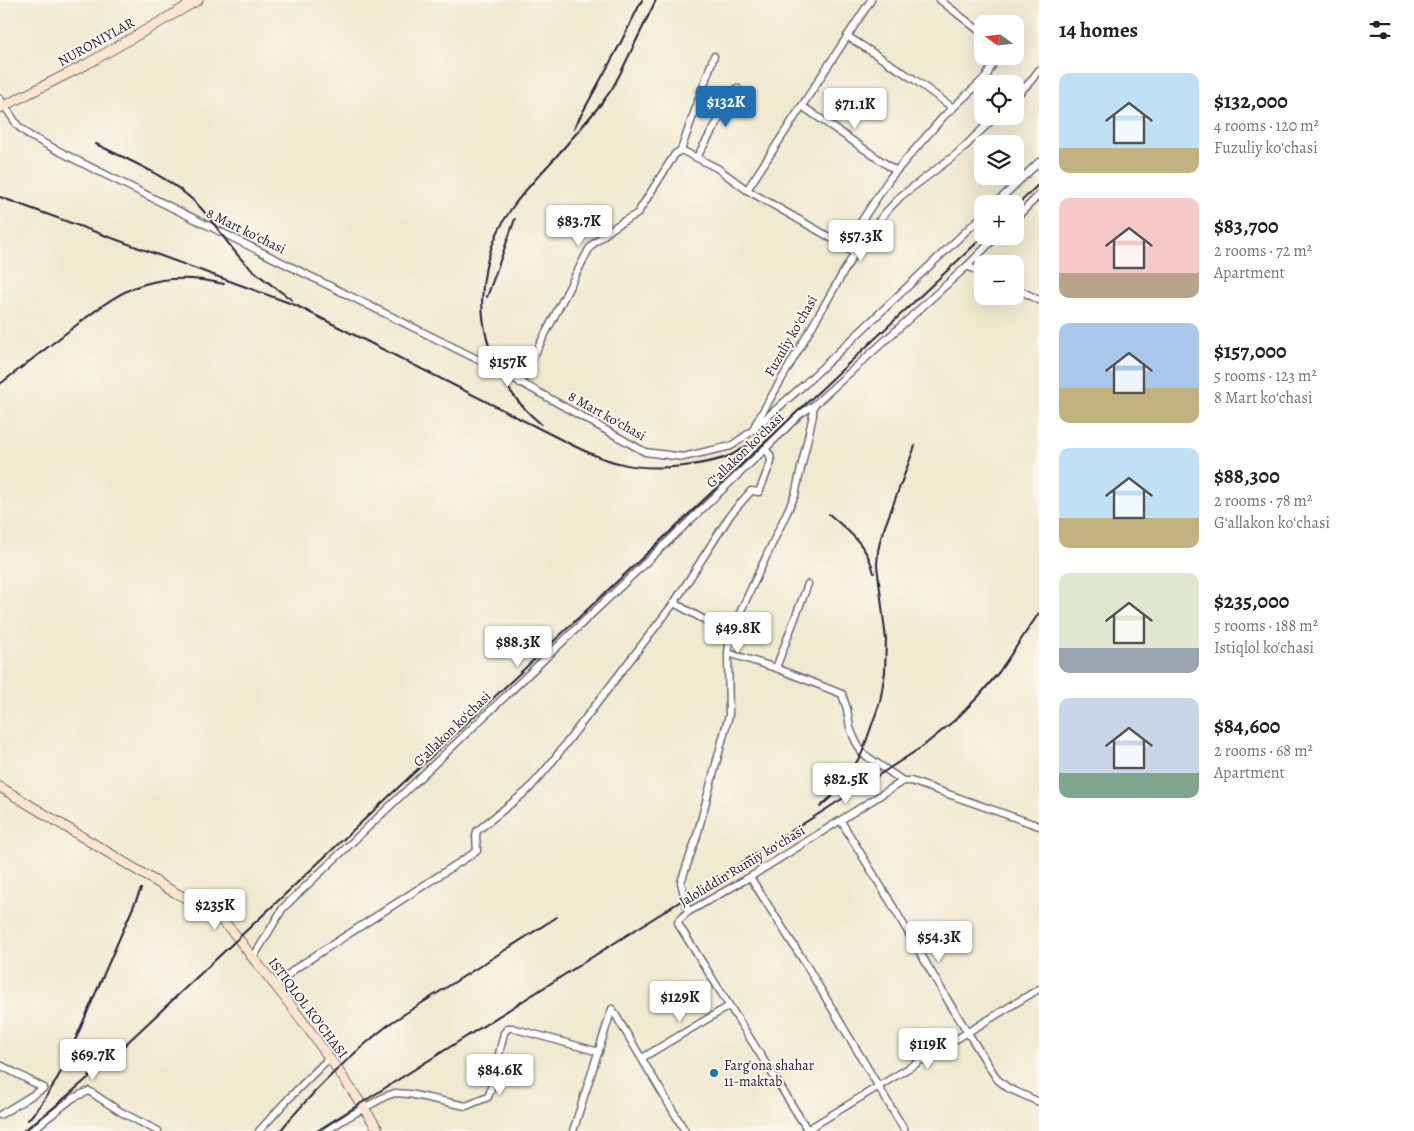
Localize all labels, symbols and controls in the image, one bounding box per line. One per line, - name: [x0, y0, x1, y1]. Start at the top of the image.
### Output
- street label: NURONIYLAR: [54, 13, 138, 71]
- north arrow: [974, 15, 1024, 65]
- map controls: [974, 15, 1024, 305]
- text: 14 homes: [1059, 16, 1138, 44]
- icon: filters: [1366, 16, 1394, 44]
- button: locate: [974, 75, 1024, 125]
- pin: $132K: [691, 86, 761, 128]
- text: $132,000: [1214, 87, 1288, 115]
- pin: $71.1K: [814, 88, 896, 130]
- text: $132K: [707, 91, 745, 113]
- text: $71.1K: [835, 93, 875, 115]
- icon: home: [1099, 93, 1159, 153]
- text: 4 rooms · 120 m²: [1214, 115, 1319, 137]
- button: layers: [974, 135, 1024, 185]
- text: Fuzuliy koʻchasi: [1214, 137, 1318, 159]
- button: +: [974, 195, 1024, 245]
- street label: 8 Mart koʻchasi: [203, 204, 289, 258]
- pin: $83.7K: [538, 204, 620, 247]
- text: $83.7K: [557, 210, 601, 232]
- text: $83,700: [1214, 212, 1279, 240]
- icon: home: [1099, 218, 1159, 278]
- pin: $57.3K: [820, 220, 902, 262]
- text: $57.3K: [840, 225, 882, 247]
- text: 2 rooms · 72 m²: [1214, 240, 1312, 262]
- button: −: [974, 255, 1024, 305]
- text: Apartment: [1214, 262, 1285, 284]
- street label: Fuzuliy koʻchasi: [760, 292, 822, 380]
- text: $157,000: [1214, 337, 1287, 365]
- icon: home: [1099, 343, 1159, 403]
- pin: $157K: [473, 346, 543, 388]
- text: $157K: [489, 351, 527, 373]
- text: 5 rooms · 123 m²: [1214, 365, 1317, 387]
- street label: 8 Mart koʻchasi: [565, 387, 649, 445]
- text: 8 Mart koʻchasi: [1214, 387, 1313, 409]
- street label: Gʻallakon koʻchasi: [702, 408, 788, 492]
- text: $88,300: [1214, 462, 1280, 490]
- icon: home: [1099, 468, 1159, 528]
- text: 2 rooms · 78 m²: [1214, 490, 1312, 512]
- text: Gʻallakon koʻchasi: [1214, 512, 1330, 534]
- text: $235,000: [1214, 587, 1289, 615]
- icon: home: [1099, 593, 1159, 653]
- pin: $49.8K: [697, 612, 779, 654]
- text: 5 rooms · 188 m²: [1214, 615, 1318, 637]
- text: $49.8K: [716, 617, 760, 639]
- pin: $88.3K: [477, 626, 559, 668]
- text: $88.3K: [496, 631, 540, 653]
- text: Istiqlol ko'chasi: [1214, 637, 1314, 659]
- street label: Gʻallakon koʻchasi: [409, 687, 495, 771]
- text: $84,600: [1214, 712, 1280, 740]
- icon: home: [1099, 718, 1159, 778]
- text: 2 rooms · 68 m²: [1214, 740, 1313, 762]
- pin: $82.5K: [805, 762, 887, 805]
- text: Apartment: [1214, 762, 1285, 784]
- text: $82.5K: [824, 768, 868, 790]
- street label: Jaloliddin Rumiy koʻchasi: [675, 821, 809, 911]
- pin: $235K: [180, 888, 250, 931]
- text: $235K: [195, 894, 235, 916]
- pin: $54.3K: [898, 920, 980, 963]
- text: $54.3K: [917, 926, 961, 948]
- street label: ISTIQLOL KO'CHASI: [264, 954, 352, 1062]
- pin: $129K: [645, 980, 715, 1023]
- text: $129K: [661, 986, 699, 1008]
- pin: $119K: [893, 1028, 963, 1070]
- text: $119K: [910, 1033, 946, 1055]
- pin: $69.7K: [52, 1038, 134, 1081]
- text: $69.7K: [71, 1044, 115, 1066]
- pin: $84.6K: [459, 1054, 541, 1096]
- place label: Farg'ona shahar 11-maktab: [724, 1056, 815, 1091]
- text: $84.6K: [477, 1059, 523, 1081]
- marker: Farg'ona shahar 11-maktab: [708, 1067, 720, 1079]

